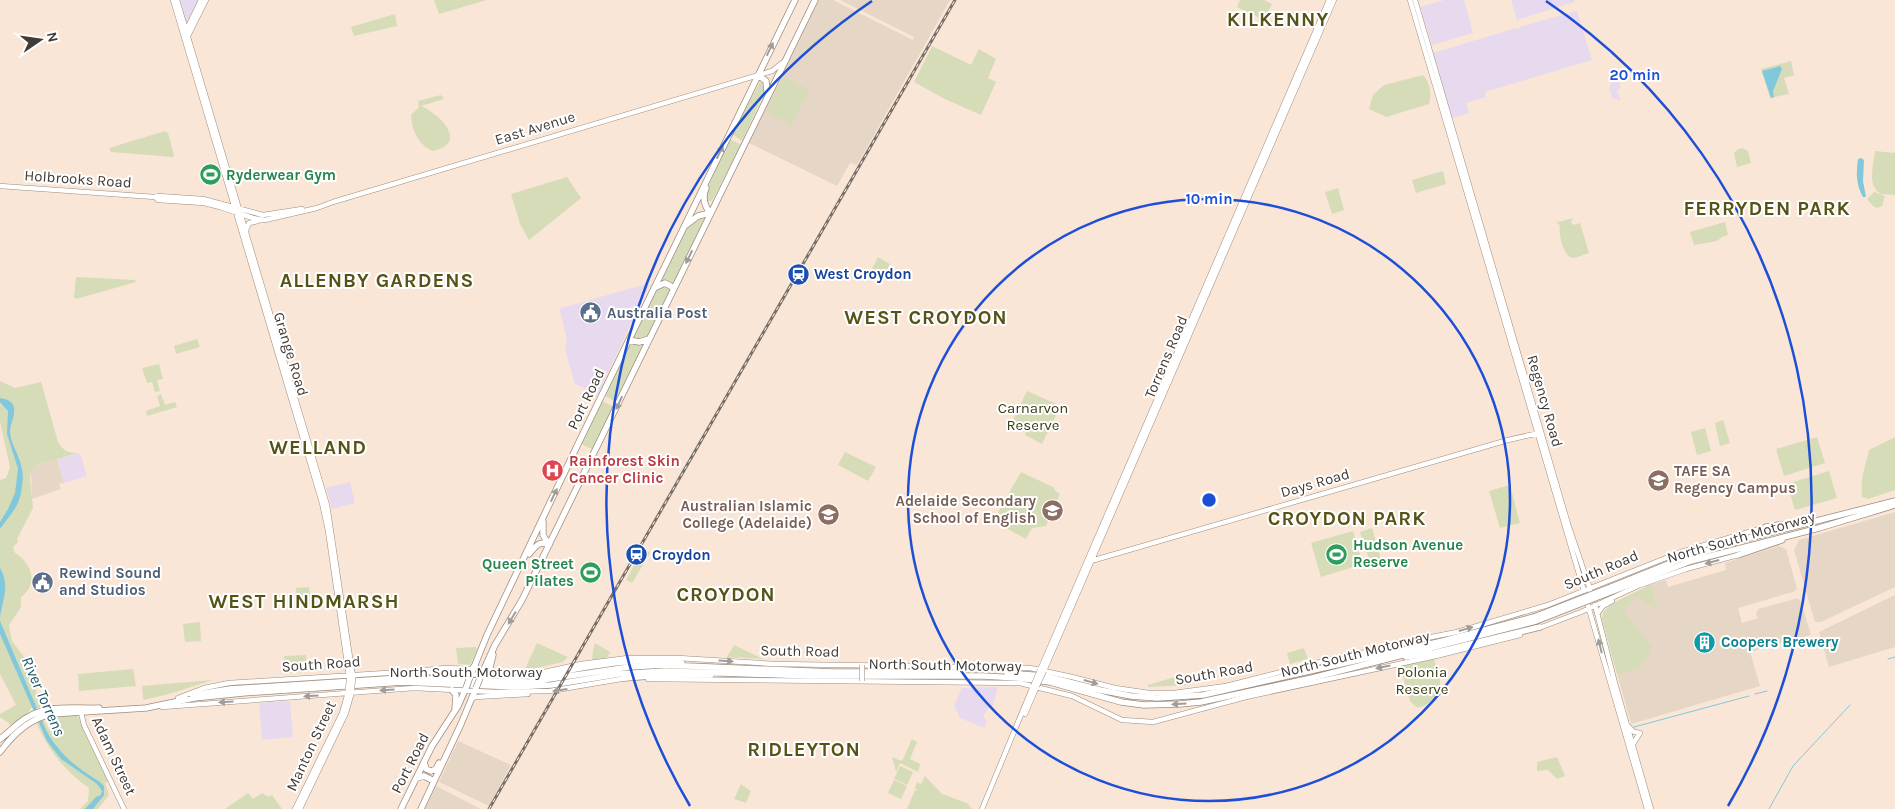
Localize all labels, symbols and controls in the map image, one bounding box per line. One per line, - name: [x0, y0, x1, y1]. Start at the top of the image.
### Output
- district label: KILKENNY: [1227, 8, 1329, 31]
- north arrow: [15, 15, 65, 65]
- text: N: [43, 30, 62, 44]
- one-way arrow: [766, 42, 774, 57]
- text: 20 min: [1610, 66, 1660, 84]
- street label: East Avenue: [493, 107, 577, 149]
- one-way arrow: [716, 144, 725, 159]
- sports icon: Ryderwear Gym: [198, 163, 222, 187]
- street label: Holbrooks Road: [24, 166, 132, 192]
- place label: Ryderwear Gym: [226, 166, 336, 184]
- text: 10 min: [1185, 190, 1233, 208]
- district label: FERRYDEN PARK: [1683, 197, 1851, 220]
- one-way arrow: [685, 250, 693, 264]
- station icon: West Croydon: [786, 262, 810, 286]
- place label: West Croydon: [814, 265, 912, 283]
- district label: ALLENBY GARDENS: [280, 269, 474, 292]
- public building icon: Australia Post: [579, 301, 603, 325]
- place label: Australia Post: [607, 304, 707, 322]
- district label: WEST CROYDON: [844, 306, 1008, 329]
- street label: Grange Road: [270, 310, 312, 398]
- street label: Torrens Road: [1141, 313, 1191, 401]
- street label: Regency Road: [1523, 353, 1567, 449]
- street label: Port Road: [564, 366, 608, 432]
- one-way arrow: [614, 396, 622, 410]
- park label: Carnarvon Reserve: [998, 399, 1068, 434]
- district label: WELLAND: [269, 436, 367, 459]
- place label: Rainforest Skin Cancer Clinic: [569, 452, 680, 487]
- hospital icon: Rainforest Skin Cancer Clinic: [541, 458, 565, 482]
- place label: TAFE SA Regency Campus: [1674, 462, 1796, 497]
- street label: Days Road: [1278, 465, 1352, 501]
- school or university icon: TAFE SA Regency Campus: [1646, 468, 1670, 492]
- one-way arrow: [550, 488, 558, 502]
- centre of rings: [1200, 491, 1218, 509]
- place label: Adelaide Secondary School of English: [896, 492, 1036, 527]
- place label: Australian Islamic College (Adelaide): [680, 497, 812, 532]
- school or university icon: Adelaide Secondary School of English: [1040, 498, 1064, 522]
- school or university icon: Australian Islamic College (Adelaide): [816, 503, 840, 527]
- district label: CROYDON PARK: [1268, 507, 1426, 530]
- street label: North South Motorway: [1665, 507, 1817, 567]
- place label: Hudson Avenue Reserve: [1353, 536, 1463, 571]
- sports icon: Hudson Avenue Reserve: [1325, 542, 1349, 566]
- station icon: Croydon: [624, 543, 648, 567]
- place label: Croydon: [652, 546, 710, 564]
- street label: South Road: [1561, 546, 1641, 594]
- place label: Queen Street Pilates: [482, 555, 574, 590]
- one-way arrow: [1704, 559, 1719, 567]
- sports icon: Queen Street Pilates: [578, 561, 602, 585]
- place label: Rewind Sound and Studios: [59, 564, 161, 599]
- public building icon: Rewind Sound and Studios: [31, 570, 55, 594]
- district label: CROYDON: [676, 583, 776, 606]
- district label: WEST HINDMARSH: [208, 590, 400, 613]
- one-way arrow: [508, 611, 517, 624]
- one-way arrow: [1458, 625, 1473, 633]
- street label: North South Motorway: [1279, 627, 1431, 681]
- building icon: Coopers Brewery: [1693, 630, 1717, 654]
- place label: Coopers Brewery: [1721, 633, 1839, 651]
- one-way arrow: [1596, 639, 1604, 654]
- street label: South Road: [760, 641, 840, 661]
- street label: South Road: [281, 652, 361, 676]
- water label: River Torrens: [18, 653, 70, 739]
- street label: North South Motorway: [868, 655, 1022, 675]
- street label: South Road: [1173, 657, 1255, 689]
- one-way arrow: [719, 658, 735, 666]
- street label: North South Motorway: [389, 663, 543, 681]
- park label: Polonia Reserve: [1395, 663, 1449, 698]
- one-way arrow: [1374, 664, 1390, 672]
- one-way arrow: [1084, 678, 1099, 686]
- one-way arrow: [551, 686, 567, 694]
- one-way arrow: [379, 687, 395, 695]
- one-way arrow: [303, 692, 319, 700]
- street label: Manton Street: [282, 698, 340, 794]
- one-way arrow: [218, 699, 234, 707]
- one-way arrow: [1171, 701, 1187, 709]
- street label: Adam Street: [88, 714, 140, 798]
- street label: Port Road: [387, 730, 433, 796]
- district label: RIDLEYTON: [747, 738, 861, 761]

